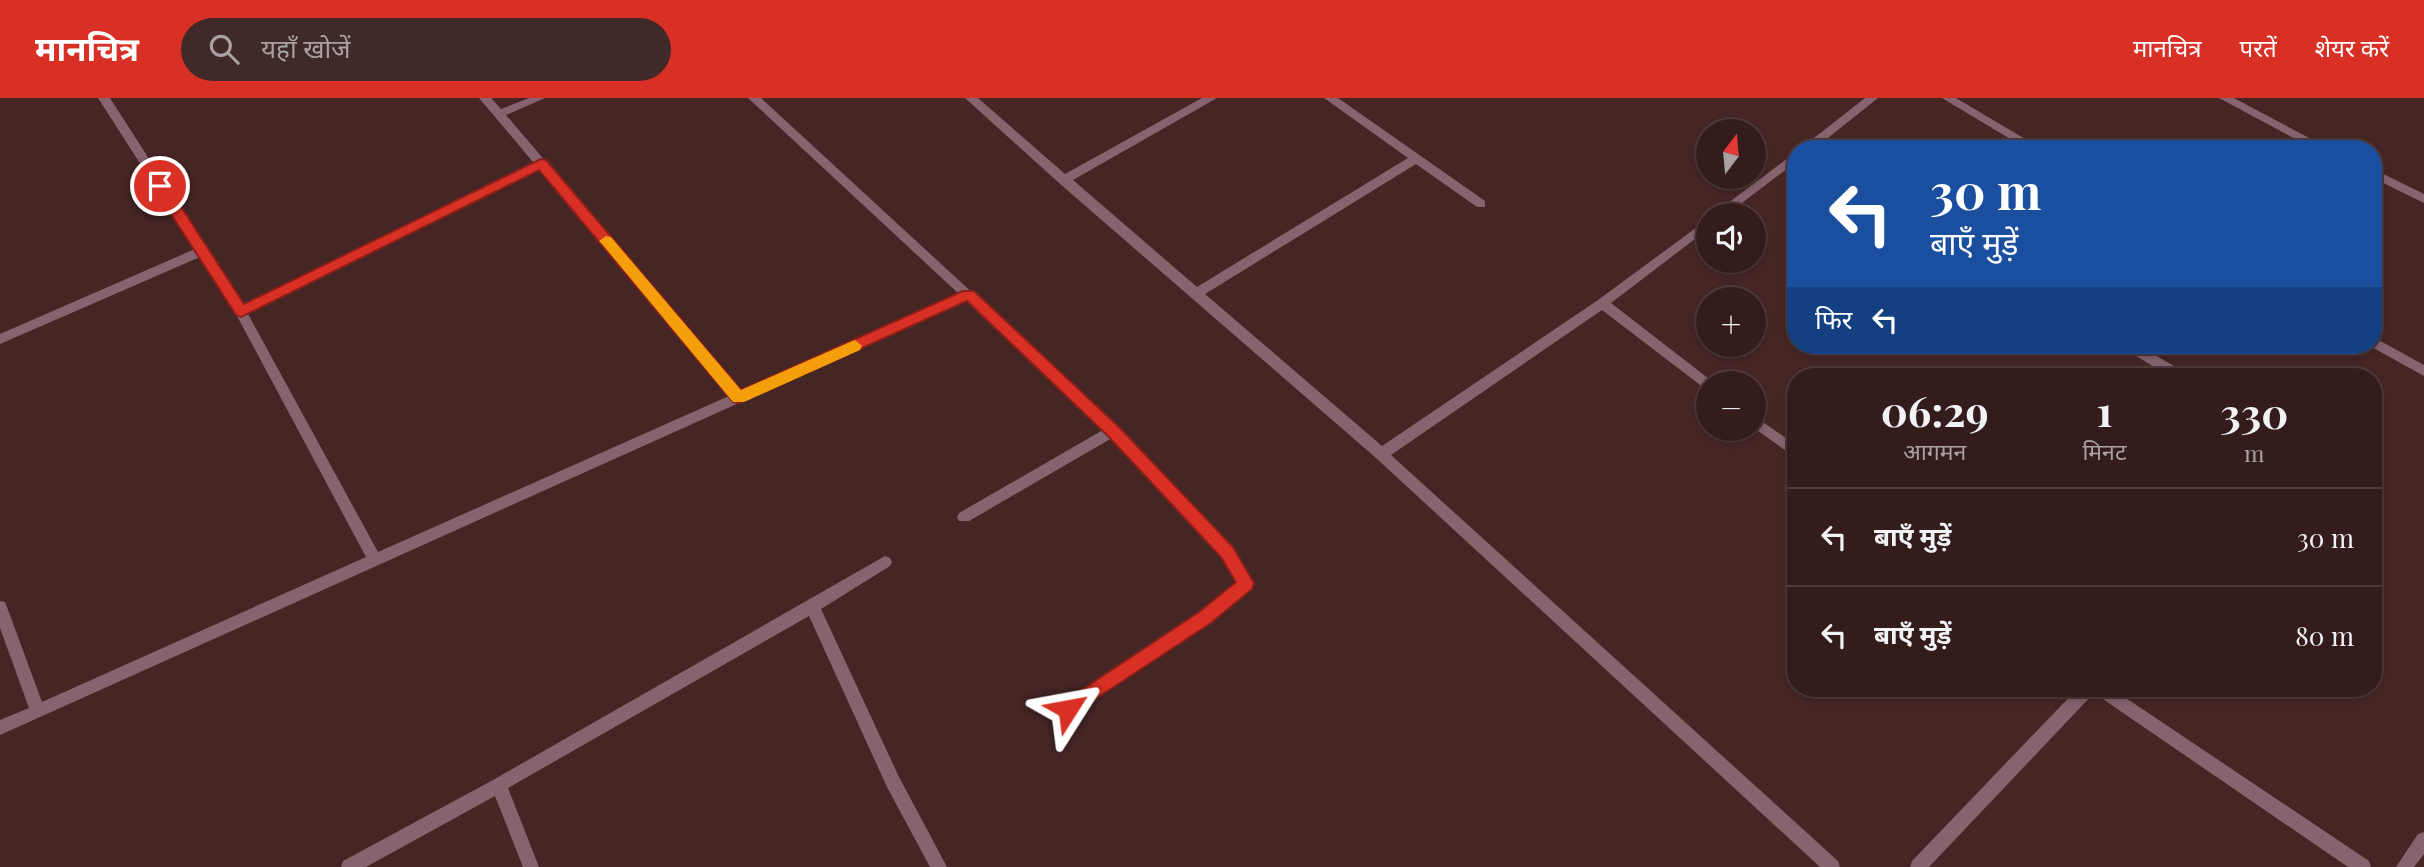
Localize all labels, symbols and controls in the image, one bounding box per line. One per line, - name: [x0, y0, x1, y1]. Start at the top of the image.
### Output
- search box: [181, 18, 671, 81]
- text: मानचित्र: [35, 25, 139, 69]
- icon: search: [205, 30, 243, 68]
- text: यहाँ खोजें: [261, 30, 350, 65]
- text: मानचित्र: [2133, 31, 2202, 63]
- text: परतें: [2240, 31, 2277, 63]
- text: शेयर करें: [2315, 31, 2389, 63]
- north arrow: [1696, 119, 1766, 189]
- map controls: [1696, 119, 1766, 441]
- pin: [130, 156, 190, 216]
- text: 30 m: [1930, 157, 2041, 222]
- icon: arrive: [141, 167, 179, 205]
- icon: left: [1815, 168, 1906, 259]
- button: sound: [1696, 203, 1766, 273]
- text: बाएँ मुड़ें: [1930, 220, 2018, 263]
- button: +: [1696, 287, 1766, 357]
- text: फिर: [1815, 301, 1852, 336]
- icon: left: [1866, 301, 1904, 339]
- button: −: [1696, 371, 1766, 441]
- text: 06:29: [1881, 382, 1989, 438]
- text: 1: [2096, 382, 2112, 438]
- text: 330: [2220, 384, 2288, 440]
- text: आगमन: [1903, 435, 1966, 466]
- text: मिनट: [2082, 435, 2126, 466]
- text: m: [2244, 437, 2264, 468]
- icon: left: [1815, 518, 1853, 556]
- text: बाएँ मुड़ें: [1874, 518, 1951, 553]
- text: 30 m: [2297, 520, 2354, 555]
- icon: left: [1815, 616, 1853, 654]
- text: बाएँ मुड़ें: [1874, 616, 1951, 651]
- text: 80 m: [2295, 618, 2354, 653]
- position arrow: [1031, 672, 1105, 746]

